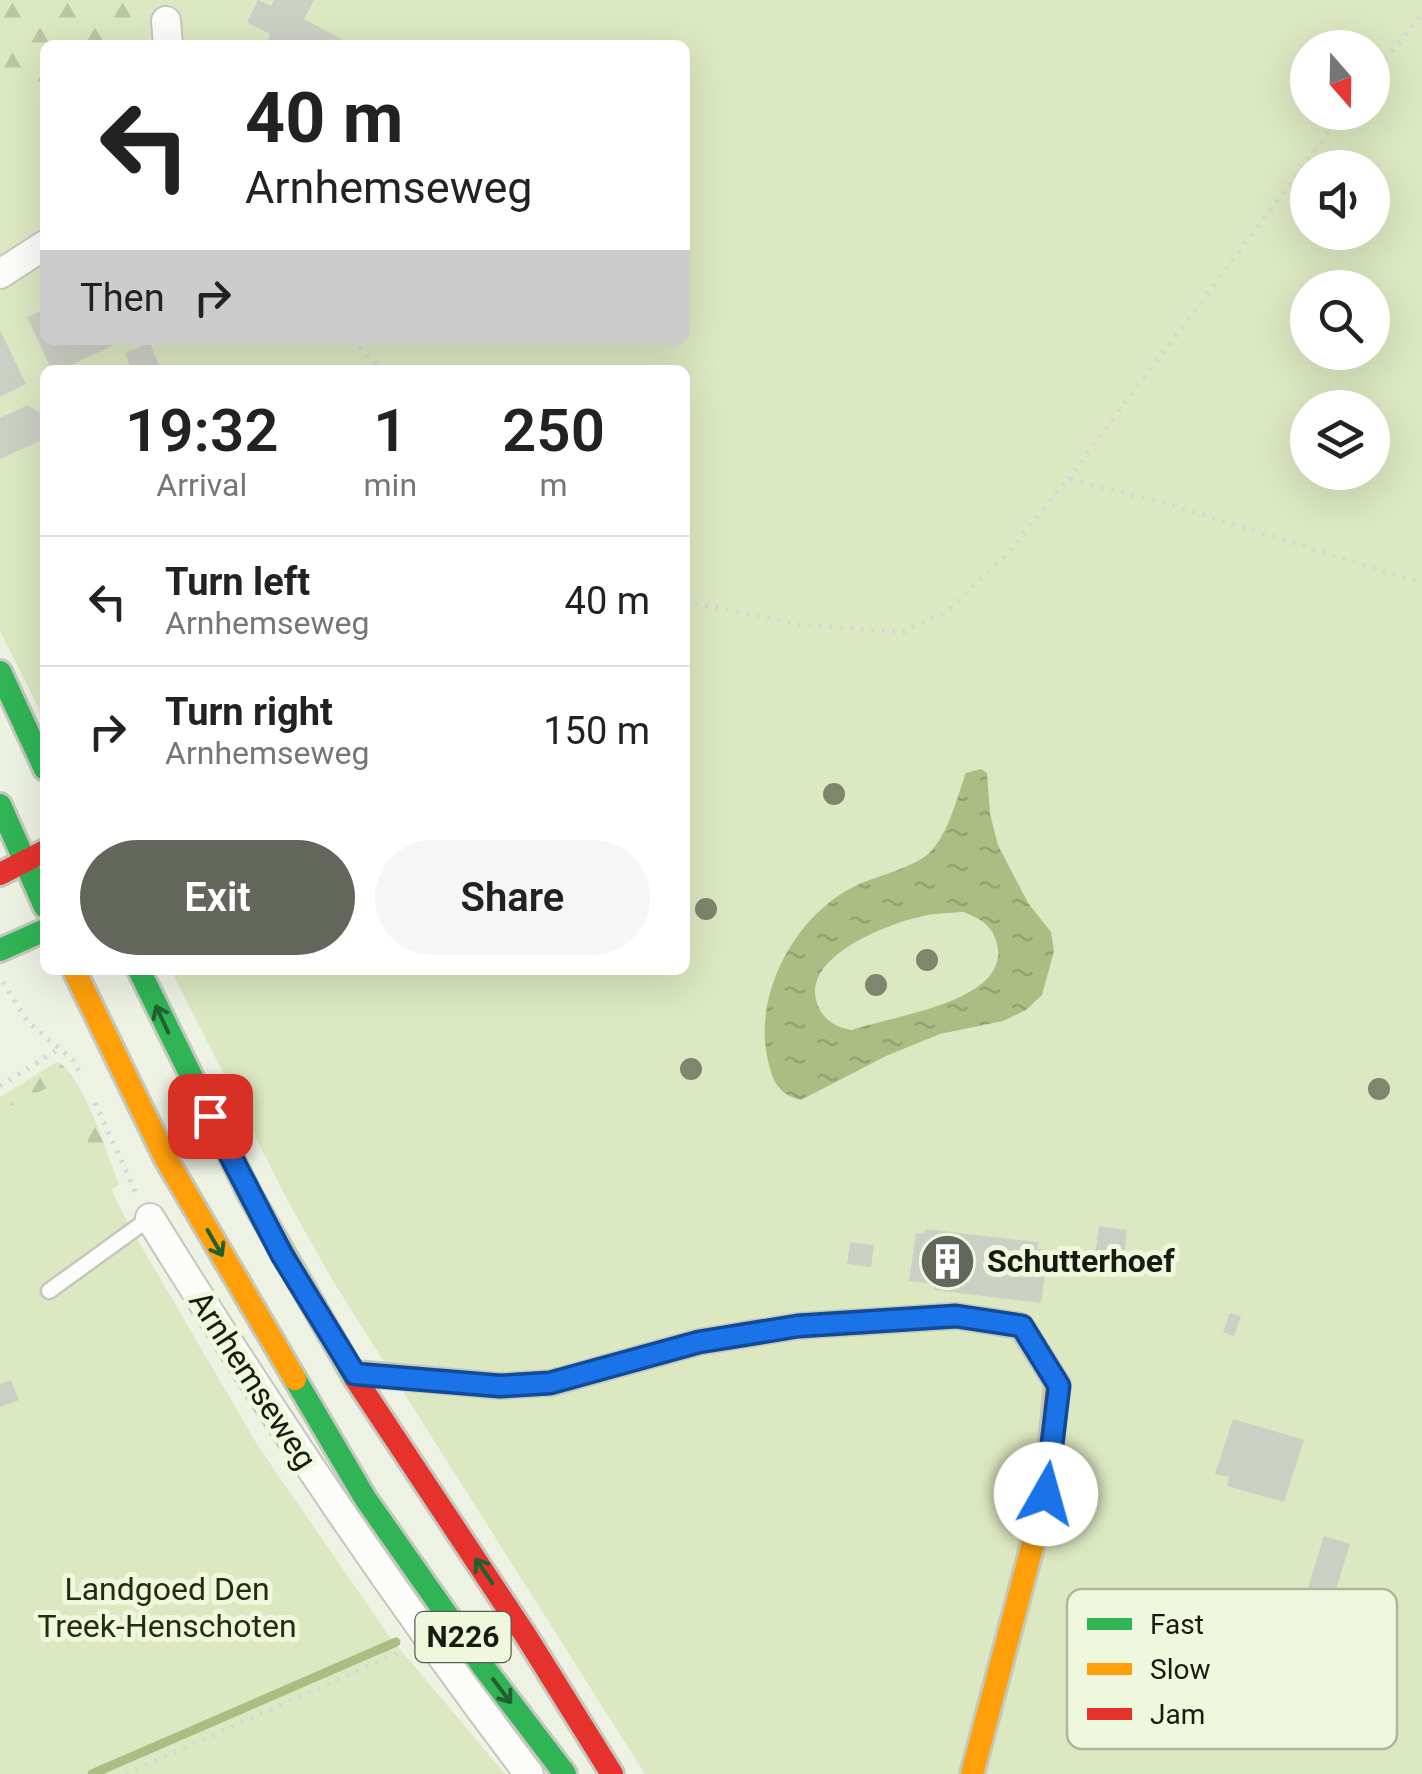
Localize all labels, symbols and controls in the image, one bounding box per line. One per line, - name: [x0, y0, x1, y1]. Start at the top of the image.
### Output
- north arrow: [1290, 30, 1390, 130]
- map controls: [1290, 30, 1390, 490]
- text: 40 m: [245, 77, 403, 159]
- icon: left: [80, 80, 210, 210]
- button: sound: [1290, 150, 1390, 250]
- text: Arnhemseweg: [245, 161, 533, 214]
- icon: right: [185, 270, 240, 325]
- button: search: [1290, 270, 1390, 370]
- text: Then: [80, 276, 165, 320]
- button: layers: [1290, 390, 1390, 490]
- text: 19:32: [125, 395, 279, 466]
- text: 1: [373, 395, 407, 466]
- text: 250: [502, 395, 605, 466]
- text: Arrival: [156, 466, 247, 504]
- text: min: [364, 466, 417, 504]
- text: m: [539, 466, 568, 504]
- text: Turn left: [165, 560, 310, 604]
- icon: left: [80, 574, 135, 629]
- text: 40 m: [565, 579, 650, 623]
- text: Arnhemseweg: [165, 604, 370, 642]
- text: Turn right: [165, 690, 333, 734]
- icon: right: [80, 704, 135, 759]
- text: 150 m: [543, 709, 650, 753]
- text: Arnhemseweg: [165, 734, 370, 772]
- button: Exit: [80, 840, 355, 955]
- button: Share: [375, 840, 650, 955]
- one-way arrow: [151, 1005, 170, 1035]
- pin: [168, 1074, 253, 1159]
- icon: arrive: [183, 1089, 238, 1144]
- one-way arrow: [205, 1228, 225, 1257]
- building icon: Schutterhoef: [918, 1231, 978, 1291]
- place label: Schutterhoef: [987, 1242, 1175, 1280]
- street label: Arnhemseweg: [181, 1284, 325, 1476]
- position arrow: [994, 1442, 1098, 1546]
- one-way arrow: [474, 1558, 495, 1586]
- park label: Landgoed Den Treek-Henschoten: [37, 1570, 297, 1645]
- legend: [1067, 1589, 1397, 1749]
- text: Fast: [1150, 1608, 1204, 1641]
- road number: N226: [416, 1612, 510, 1662]
- text: Slow: [1150, 1653, 1210, 1686]
- one-way arrow: [492, 1677, 513, 1704]
- text: Jam: [1150, 1698, 1205, 1731]

